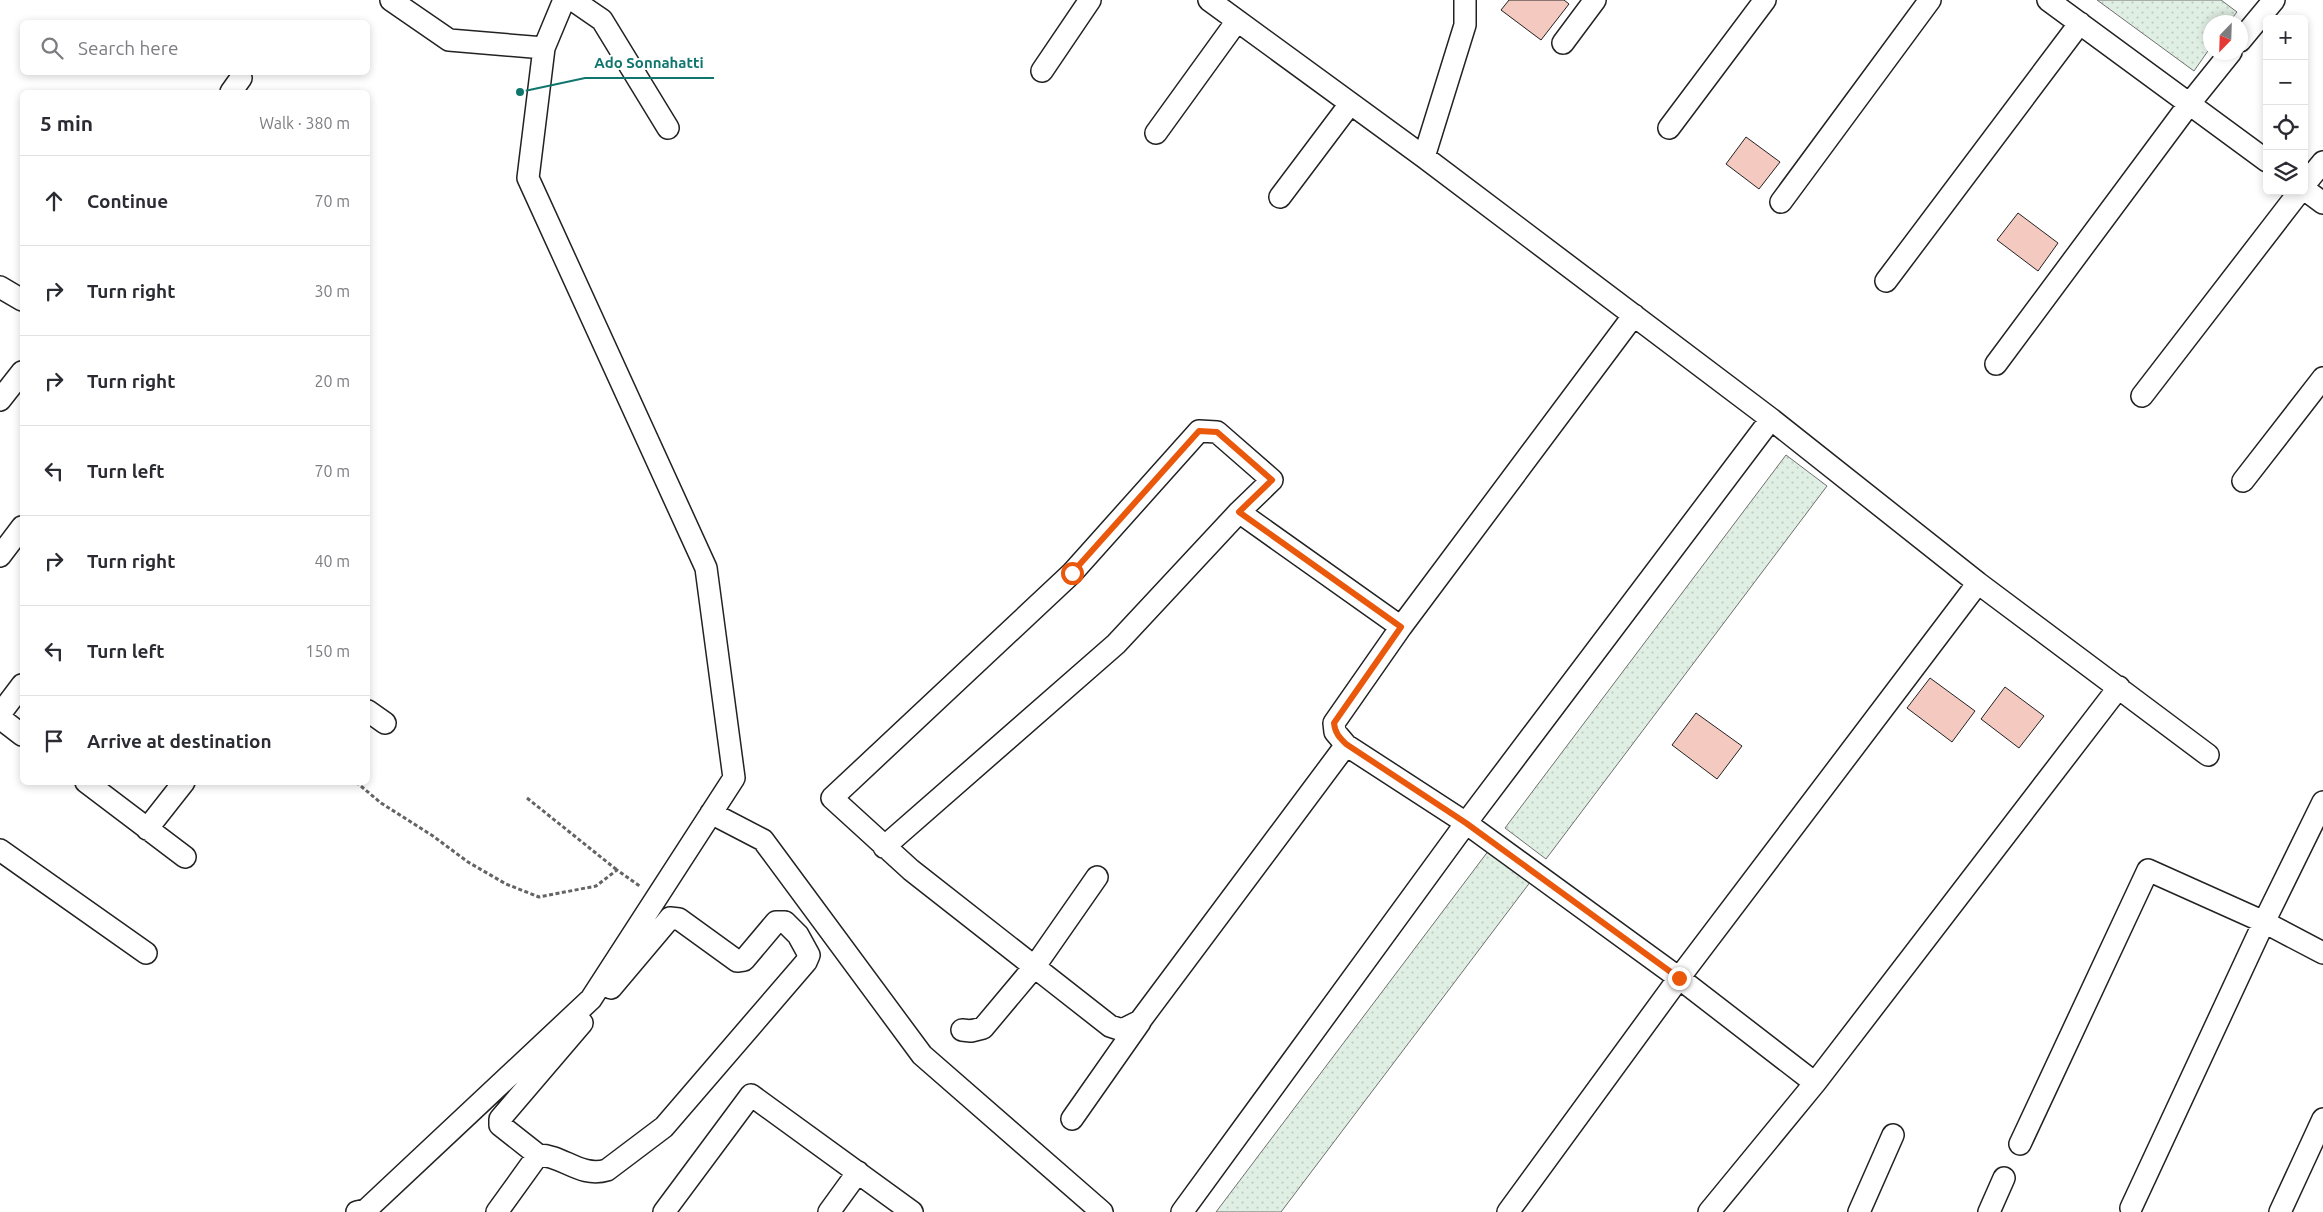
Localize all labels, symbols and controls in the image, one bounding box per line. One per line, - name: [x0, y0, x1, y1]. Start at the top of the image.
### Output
- north arrow: [2203, 15, 2248, 60]
- map controls: [2263, 15, 2308, 195]
- button: +: [2263, 15, 2308, 60]
- search box: [20, 20, 370, 75]
- icon: search: [38, 34, 66, 62]
- text: Search here: [78, 37, 178, 59]
- callout: Ado Sonnahatti: [585, 48, 714, 78]
- text: Ado Sonnahatti: [594, 54, 704, 71]
- button: −: [2263, 60, 2308, 105]
- button: locate: [2263, 105, 2308, 150]
- text: 5 min: [40, 111, 93, 135]
- text: Walk · 380 m: [259, 114, 350, 132]
- button: layers: [2263, 150, 2308, 195]
- icon: ahead: [40, 187, 68, 215]
- text: Continue: [87, 190, 168, 212]
- text: 70 m: [314, 192, 350, 210]
- icon: right: [40, 277, 68, 305]
- text: Turn right: [87, 280, 175, 302]
- text: 30 m: [314, 282, 350, 300]
- icon: right: [40, 367, 68, 395]
- text: Turn right: [87, 370, 175, 392]
- text: 20 m: [314, 372, 350, 390]
- icon: left: [40, 457, 68, 485]
- text: Turn left: [87, 460, 165, 482]
- text: 70 m: [314, 462, 350, 480]
- icon: right: [40, 547, 68, 575]
- text: Turn right: [87, 550, 175, 572]
- text: 40 m: [314, 552, 350, 570]
- route start: [1061, 562, 1084, 585]
- icon: left: [40, 637, 68, 665]
- text: Turn left: [87, 640, 165, 662]
- text: 150 m: [305, 642, 350, 660]
- icon: arrive: [40, 727, 68, 755]
- text: Arrive at destination: [87, 730, 272, 752]
- route end: [1668, 967, 1691, 990]

